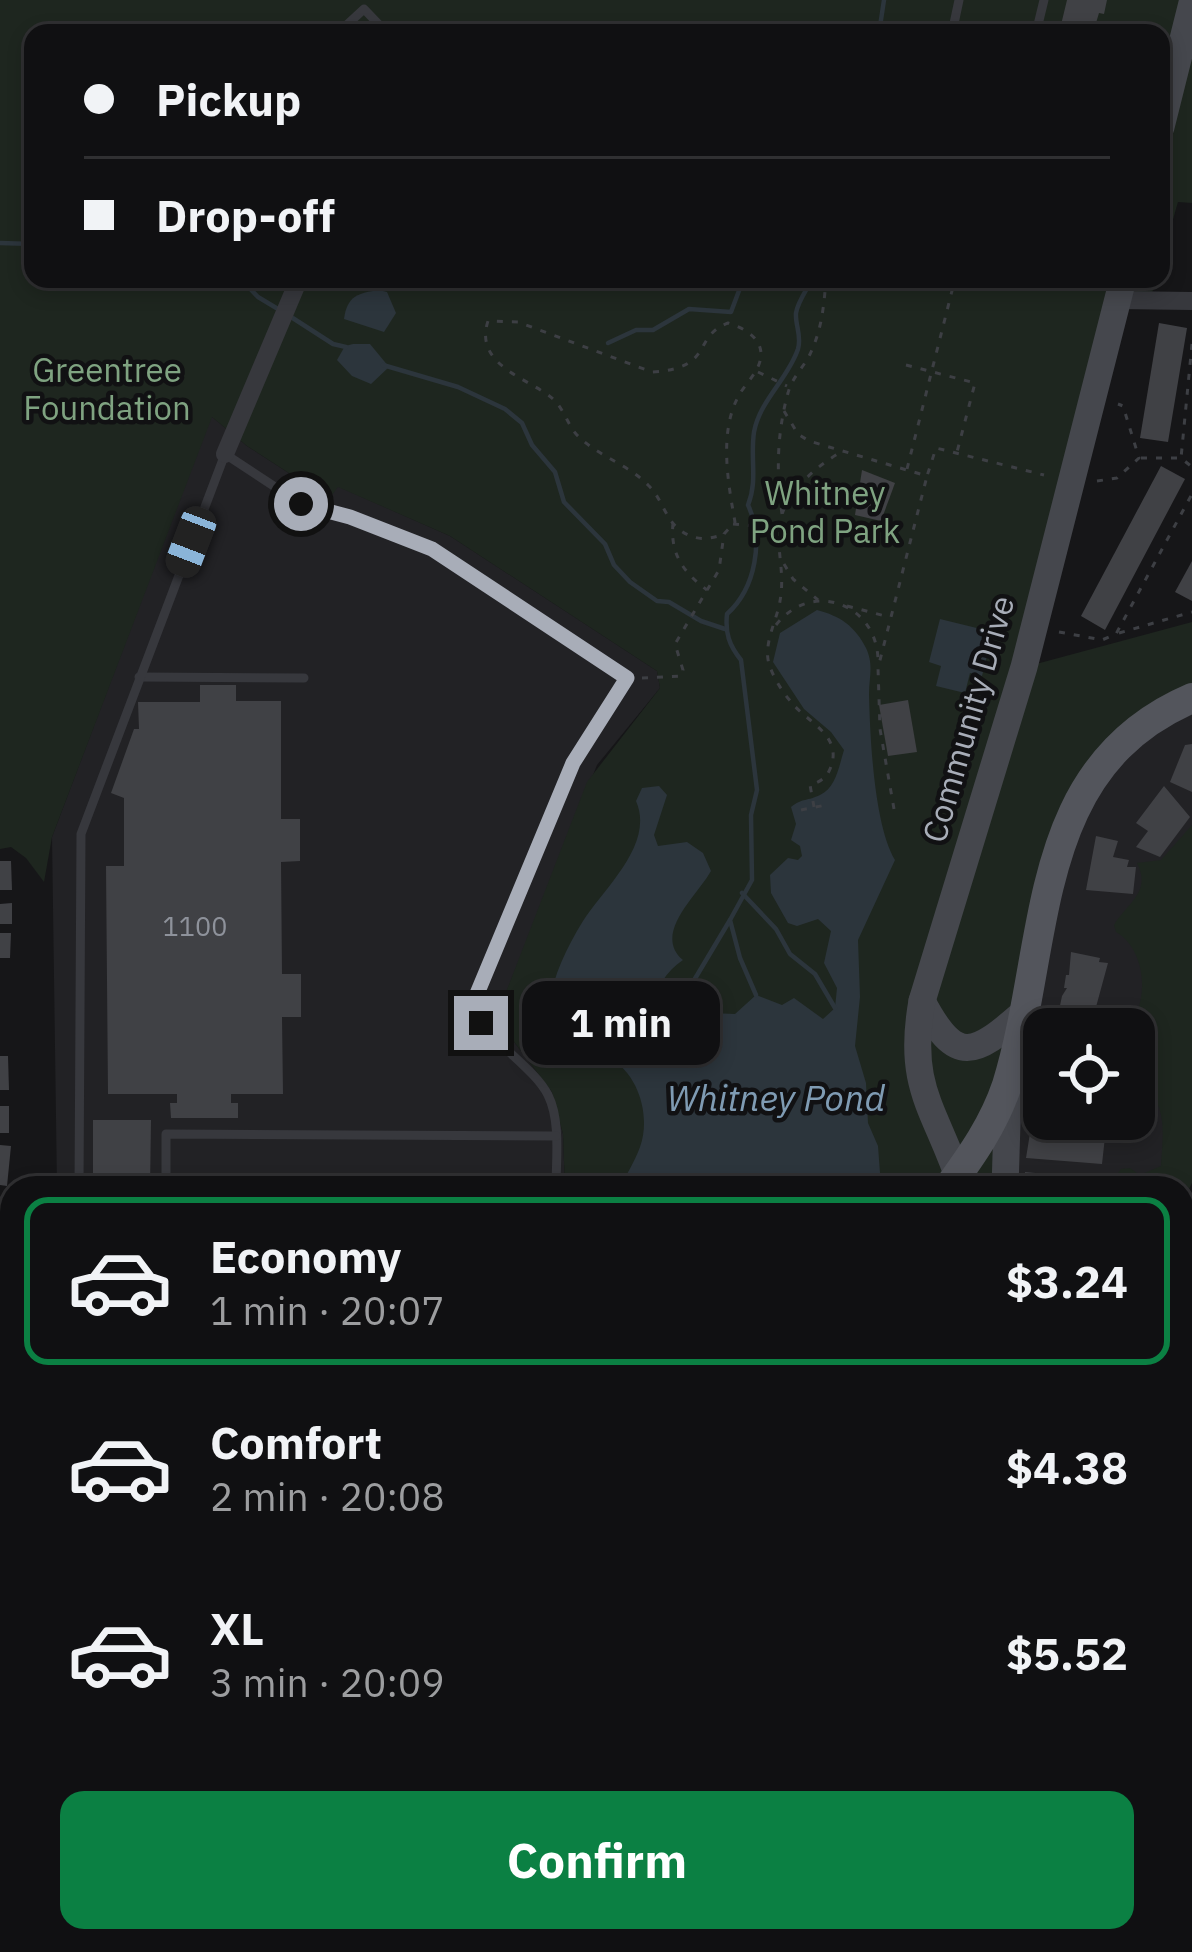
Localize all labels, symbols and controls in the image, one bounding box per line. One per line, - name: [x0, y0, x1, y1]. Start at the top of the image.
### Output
- text: Pickup: [156, 70, 301, 128]
- text: Drop-off: [156, 186, 335, 244]
- park label: Greentree Foundation: [23, 348, 191, 429]
- park label: Whitney Pond Park: [750, 471, 900, 552]
- route start: [274, 477, 328, 531]
- car: [161, 502, 221, 582]
- street label: Community Drive: [912, 590, 1023, 847]
- house number: 1100: [163, 908, 227, 943]
- callout: 1 min: [523, 981, 721, 1065]
- route end: [454, 996, 508, 1050]
- text: 1 min: [570, 997, 672, 1048]
- map controls: [1023, 1008, 1155, 1140]
- button: locate: [1023, 1008, 1155, 1140]
- water label: Whitney Pond: [667, 1074, 885, 1121]
- icon: car: [66, 1227, 174, 1335]
- text: Economy: [210, 1227, 401, 1285]
- text: $3.24: [1006, 1252, 1128, 1310]
- text: 1 min · 20:07: [210, 1285, 445, 1336]
- icon: car: [66, 1413, 174, 1521]
- text: Comfort: [210, 1413, 382, 1471]
- text: $4.38: [1006, 1438, 1128, 1496]
- text: 2 min · 20:08: [210, 1471, 445, 1522]
- icon: car: [66, 1599, 174, 1707]
- text: XL: [210, 1599, 264, 1657]
- text: $5.52: [1006, 1624, 1128, 1682]
- text: 3 min · 20:09: [210, 1657, 445, 1708]
- button: Confirm: [60, 1791, 1134, 1929]

